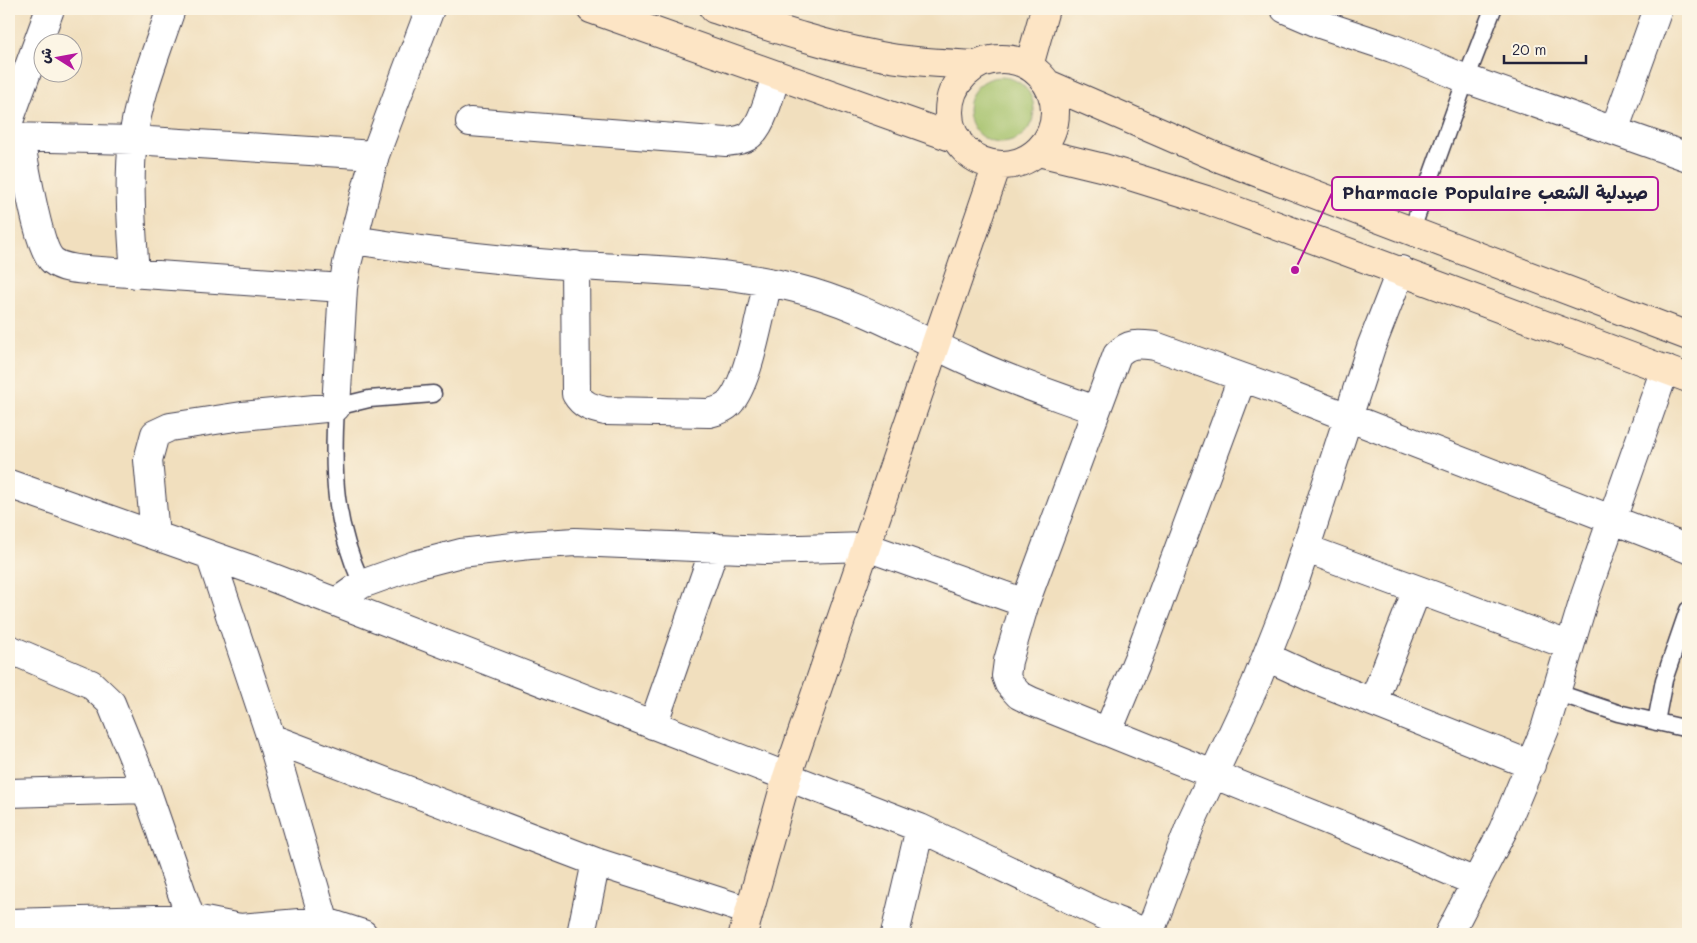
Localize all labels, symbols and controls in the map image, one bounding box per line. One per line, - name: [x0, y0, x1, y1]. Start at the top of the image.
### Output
- north arrow: [32, 32, 82, 82]
- scale bar: [1504, 32, 1587, 64]
- text: 20 m: [1512, 39, 1546, 59]
- text: ش: [34, 46, 56, 65]
- callout: Pharmacie Populaire صيدلية الشعب: [1332, 177, 1658, 210]
- text: Pharmacie Populaire صيدلية الشعب: [1342, 180, 1648, 204]

